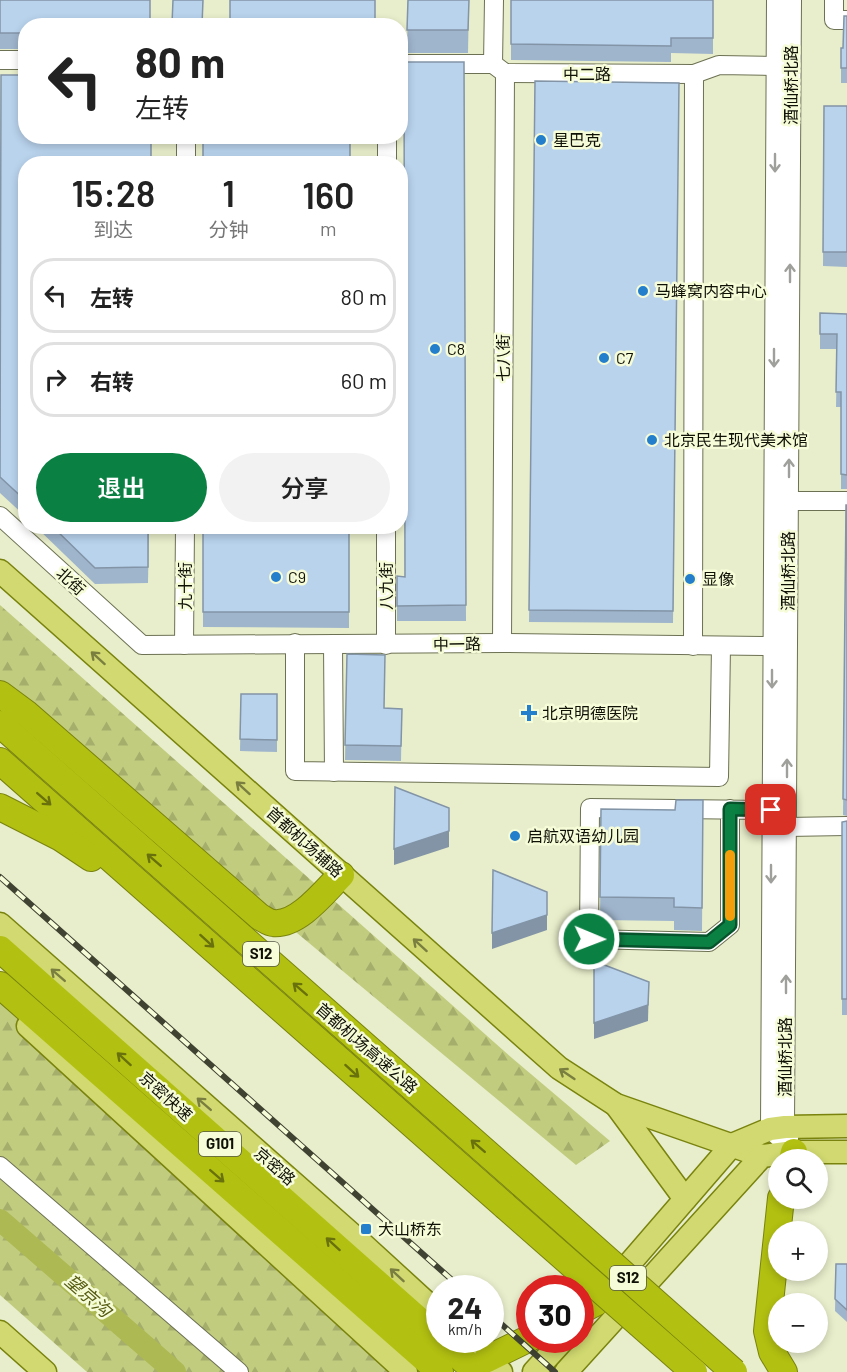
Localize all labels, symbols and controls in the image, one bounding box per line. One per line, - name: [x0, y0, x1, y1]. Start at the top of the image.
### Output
- text: 80 m: [135, 36, 225, 86]
- icon: left: [36, 42, 114, 120]
- street label: 酒仙桥北路: [781, 45, 800, 125]
- street label: 中二路: [563, 64, 611, 83]
- text: 左转: [135, 91, 189, 123]
- place label: 星巴克: [553, 130, 601, 149]
- marker: 星巴克: [534, 133, 548, 147]
- one-way arrow: [769, 153, 781, 173]
- text: 15:28: [72, 171, 155, 214]
- text: 1: [222, 171, 235, 214]
- text: 160: [302, 173, 354, 216]
- text: m: [320, 216, 337, 240]
- text: 到达: [93, 217, 133, 241]
- text: 分钟: [209, 217, 249, 241]
- one-way arrow: [784, 264, 796, 284]
- icon: left: [39, 279, 72, 312]
- place label: 马蜂窝内容中心: [655, 281, 767, 300]
- text: 80 m: [341, 283, 387, 309]
- text: 左转: [90, 284, 134, 310]
- marker: 马蜂窝内容中心: [636, 284, 650, 298]
- street label: 七八街: [493, 334, 512, 382]
- place label: C8: [447, 339, 465, 358]
- marker: C8: [428, 342, 442, 356]
- place label: C7: [616, 348, 634, 367]
- one-way arrow: [768, 348, 780, 368]
- marker: C7: [597, 351, 611, 365]
- icon: right: [39, 363, 72, 396]
- text: 60 m: [341, 367, 387, 393]
- text: 右转: [90, 368, 134, 394]
- place label: 北京民生现代美术馆: [664, 430, 808, 449]
- marker: 北京民生现代美术馆: [645, 433, 659, 447]
- button: 退出: [36, 453, 207, 522]
- button: 分享: [219, 453, 390, 522]
- one-way arrow: [783, 459, 795, 479]
- street label: 酒仙桥北路: [778, 531, 797, 611]
- street label: 九十街: [175, 562, 194, 610]
- street label: 八九街: [376, 562, 395, 610]
- street label: 北街: [53, 563, 90, 598]
- place label: C9: [288, 567, 306, 586]
- place label: 显像: [702, 569, 734, 588]
- marker: C9: [269, 570, 283, 584]
- marker: 显像: [683, 572, 697, 586]
- street label: 中一路: [433, 634, 481, 653]
- one-way arrow: [90, 651, 105, 665]
- one-way arrow: [766, 669, 778, 689]
- place label: 北京明德医院: [542, 703, 638, 722]
- marker: 北京明德医院: [520, 704, 538, 722]
- one-way arrow: [781, 759, 793, 779]
- one-way arrow: [236, 781, 251, 795]
- pin: [745, 784, 796, 835]
- one-way arrow: [36, 792, 51, 806]
- icon: arrive: [754, 793, 787, 826]
- street label: 首都机场辅路: [263, 802, 347, 881]
- place label: 启航双语幼儿园: [527, 826, 639, 845]
- marker: 启航双语幼儿园: [508, 829, 522, 843]
- one-way arrow: [147, 853, 162, 867]
- one-way arrow: [765, 864, 777, 884]
- position arrow: [557, 907, 621, 971]
- one-way arrow: [199, 934, 214, 948]
- one-way arrow: [413, 938, 428, 952]
- road number: S12: [243, 942, 279, 966]
- one-way arrow: [51, 968, 66, 982]
- one-way arrow: [780, 975, 792, 995]
- one-way arrow: [293, 982, 308, 996]
- street label: 首都机场高速公路: [313, 998, 422, 1097]
- street label: 酒仙桥北路: [775, 1017, 794, 1097]
- one-way arrow: [117, 1052, 132, 1066]
- one-way arrow: [345, 1064, 360, 1078]
- street label: 京密快速: [136, 1067, 196, 1124]
- one-way arrow: [559, 1067, 576, 1079]
- one-way arrow: [197, 1097, 212, 1111]
- road number: G101: [199, 1132, 241, 1156]
- one-way arrow: [470, 1139, 486, 1152]
- street label: 京密路: [251, 1143, 300, 1189]
- map controls: [768, 1149, 828, 1353]
- button: search: [768, 1149, 828, 1209]
- one-way arrow: [209, 1169, 224, 1183]
- place label: 大山桥东: [378, 1219, 442, 1238]
- button: +: [768, 1221, 828, 1281]
- marker: 大山桥东: [359, 1222, 373, 1236]
- one-way arrow: [326, 1237, 341, 1251]
- road number: S12: [610, 1266, 646, 1290]
- one-way arrow: [389, 1268, 404, 1283]
- water label: 望京沟: [61, 1269, 118, 1323]
- speed limit sign: 30: [516, 1275, 594, 1353]
- text: 24: [448, 1289, 482, 1325]
- button: −: [768, 1293, 828, 1353]
- text: km/h: [448, 1320, 482, 1338]

